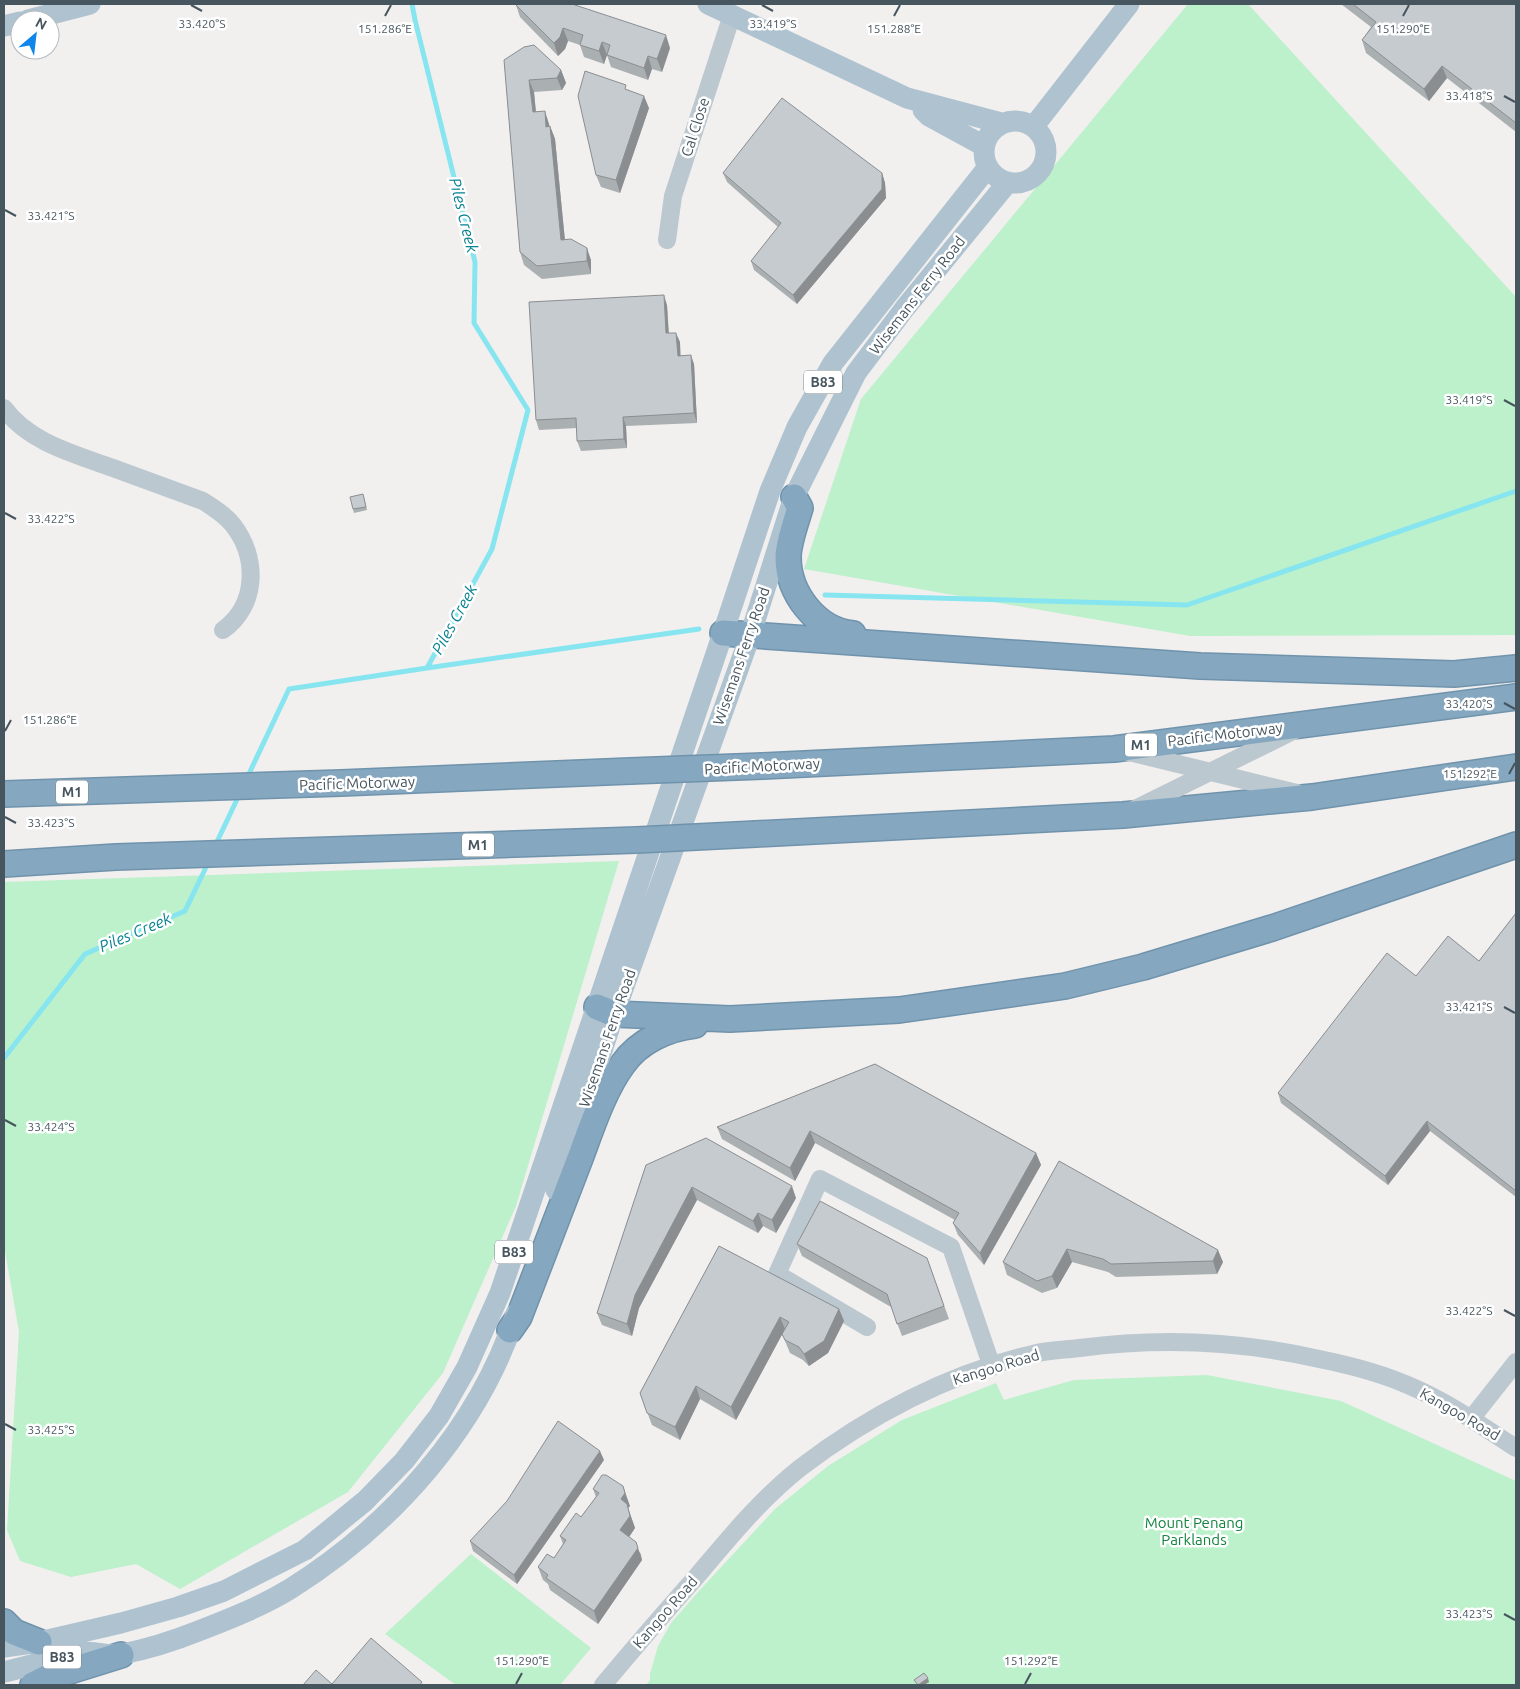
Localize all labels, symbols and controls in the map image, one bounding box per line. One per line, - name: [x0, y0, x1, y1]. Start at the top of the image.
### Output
- north arrow: [10, 10, 60, 60]
- text: N: [33, 14, 49, 33]
- text: 33.420°S: [179, 17, 225, 30]
- text: 33.419°S: [750, 17, 796, 30]
- text: 151.286°E: [358, 22, 412, 35]
- text: 151.288°E: [867, 22, 921, 35]
- text: 151.290°E: [1376, 22, 1430, 35]
- text: 33.418°S: [1446, 89, 1492, 102]
- street label: Cal Close: [677, 95, 713, 159]
- water label: Piles Creek: [446, 176, 482, 255]
- text: 33.421°S: [28, 209, 74, 222]
- street label: Wisemans Ferry Road: [866, 233, 968, 357]
- road number: B83: [804, 371, 842, 394]
- text: 33.419°S: [1446, 393, 1492, 406]
- text: 33.422°S: [28, 512, 74, 525]
- water label: Piles Creek: [428, 580, 481, 657]
- street label: Wisemans Ferry Road: [709, 585, 773, 727]
- text: 33.420°S: [1446, 697, 1492, 710]
- text: 151.286°E: [23, 713, 77, 726]
- street label: Pacific Motorway: [1166, 718, 1284, 750]
- road number: M1: [1125, 734, 1157, 756]
- street label: Pacific Motorway: [704, 754, 820, 778]
- text: 151.292°E: [1443, 767, 1497, 780]
- street label: Pacific Motorway: [299, 772, 415, 794]
- road number: M1: [56, 780, 88, 804]
- text: 33.423°S: [28, 816, 74, 829]
- road number: M1: [462, 834, 494, 856]
- water label: Piles Creek: [96, 908, 175, 955]
- street label: Wisemans Ferry Road: [575, 967, 639, 1109]
- text: 33.421°S: [1446, 1000, 1492, 1013]
- text: 33.424°S: [28, 1120, 74, 1133]
- road number: B83: [495, 1240, 533, 1264]
- text: 33.422°S: [1446, 1304, 1492, 1317]
- street label: Kangoo Road: [951, 1346, 1041, 1388]
- street label: Kangoo Road: [1417, 1384, 1503, 1444]
- text: 33.425°S: [28, 1423, 74, 1436]
- park label: Mount Penang Parklands: [1145, 1514, 1243, 1548]
- street label: Kangoo Road: [629, 1573, 701, 1651]
- text: 33.423°S: [1446, 1607, 1492, 1620]
- road number: B83: [43, 1645, 81, 1668]
- text: 151.290°E: [495, 1654, 549, 1667]
- text: 151.292°E: [1004, 1654, 1058, 1667]

